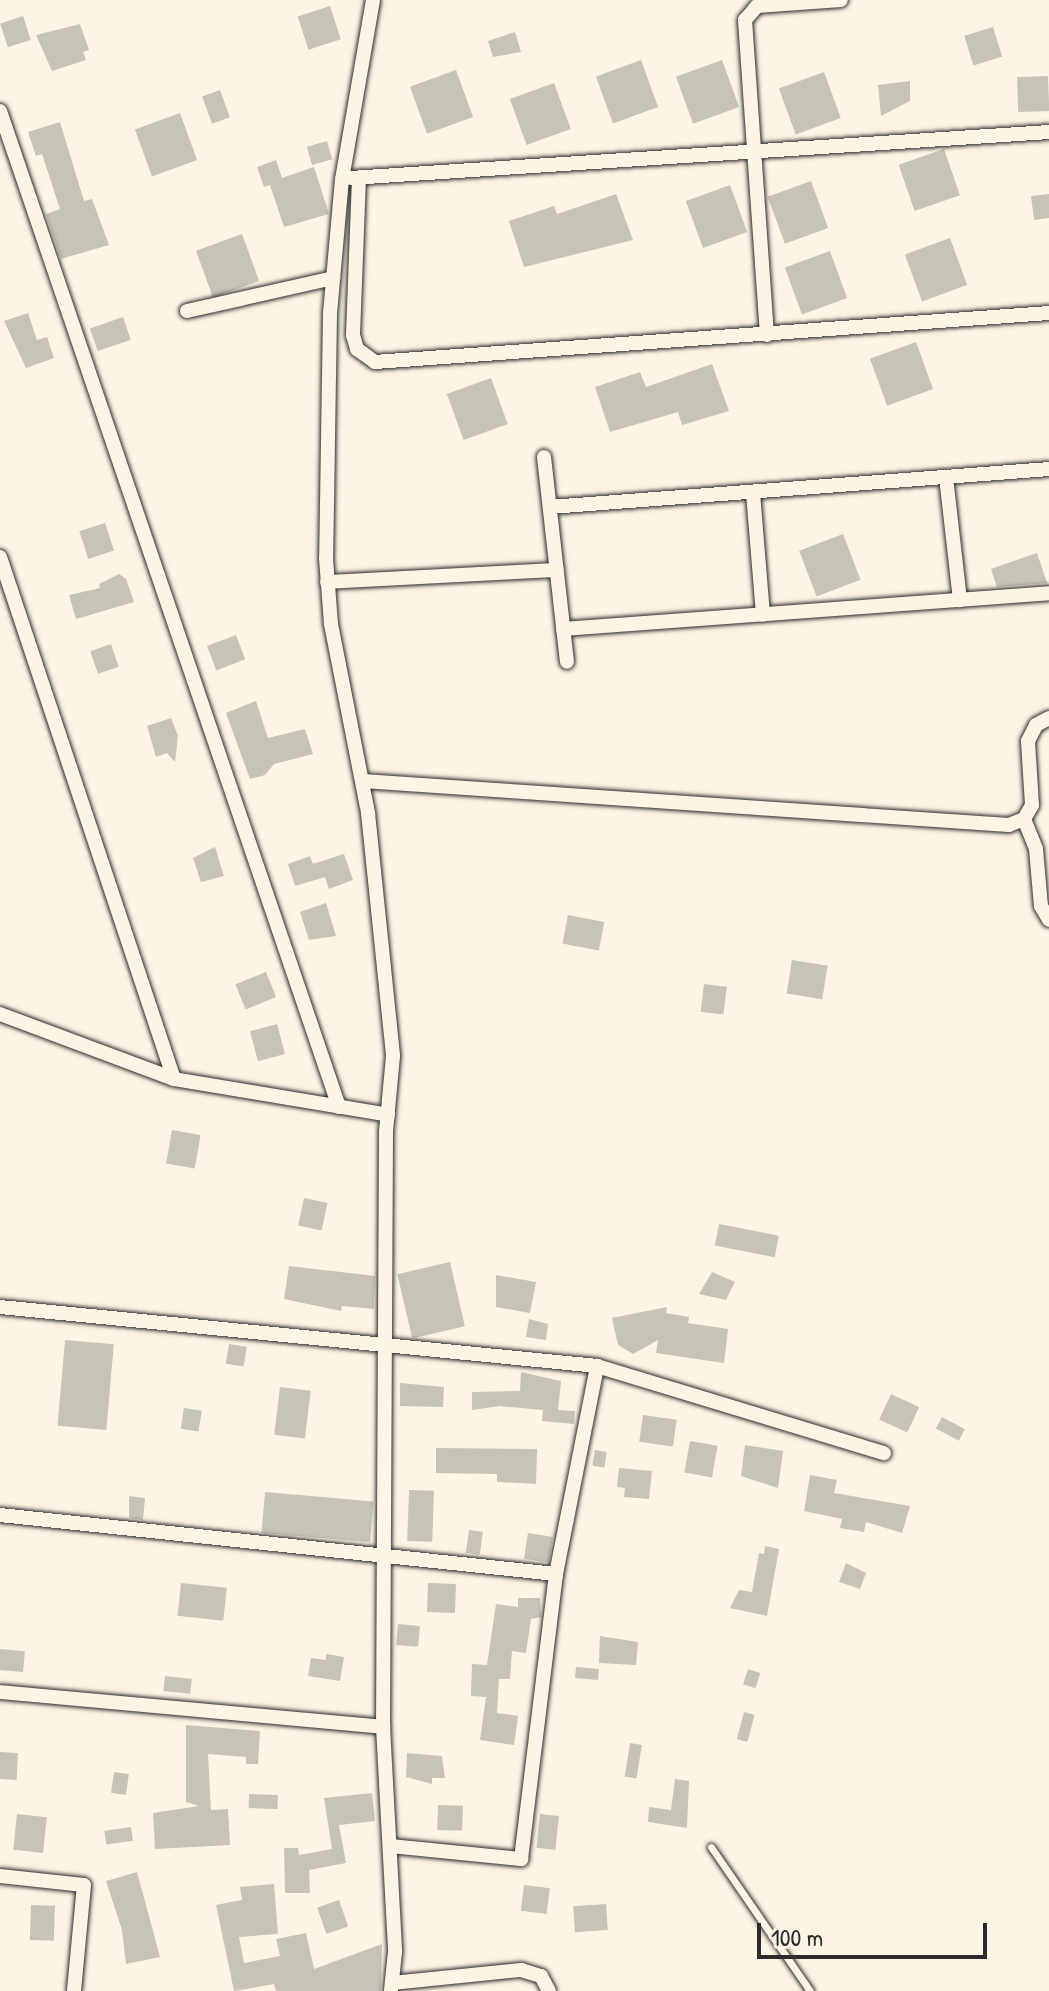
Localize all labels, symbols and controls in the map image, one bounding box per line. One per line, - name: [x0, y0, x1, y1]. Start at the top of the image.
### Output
- scale bar: [761, 1907, 991, 1957]
- text: 100 m: [771, 1921, 823, 1953]

